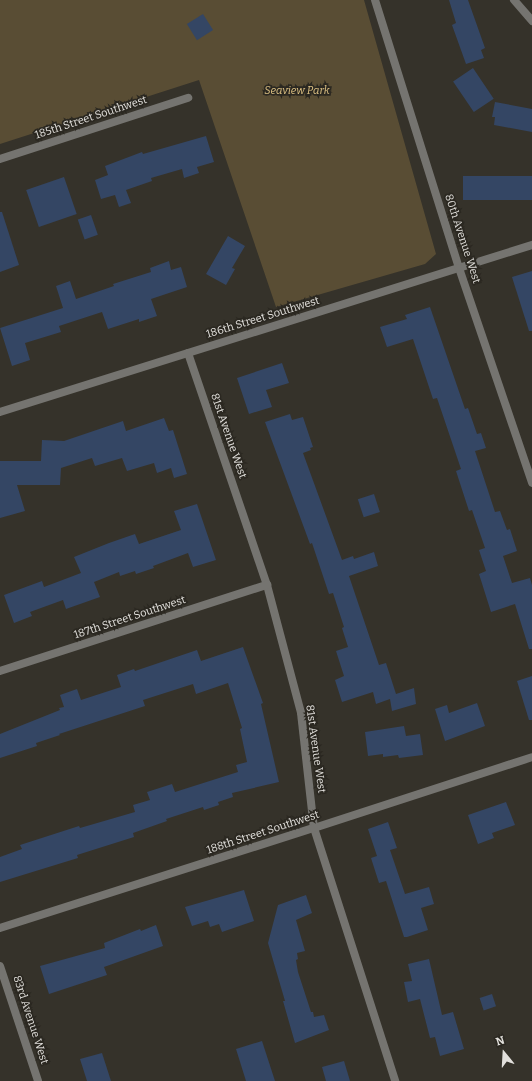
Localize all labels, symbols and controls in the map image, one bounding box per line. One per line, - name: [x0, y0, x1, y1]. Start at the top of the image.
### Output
- park label: Seaview Park: [264, 84, 330, 98]
- street label: 185th Street Southwest: [33, 94, 149, 142]
- street label: 80th Avenue West: [441, 193, 483, 285]
- street label: 186th Street Southwest: [205, 294, 321, 342]
- street label: 81st Avenue West: [207, 392, 249, 480]
- street label: 187th Street Southwest: [72, 594, 188, 642]
- street label: 81st Avenue West: [302, 704, 328, 794]
- street label: 188th Street Southwest: [205, 809, 321, 857]
- street label: 83rd Avenue West: [9, 974, 51, 1066]
- north arrow: [484, 1033, 524, 1073]
- text: N: [494, 1034, 506, 1049]

